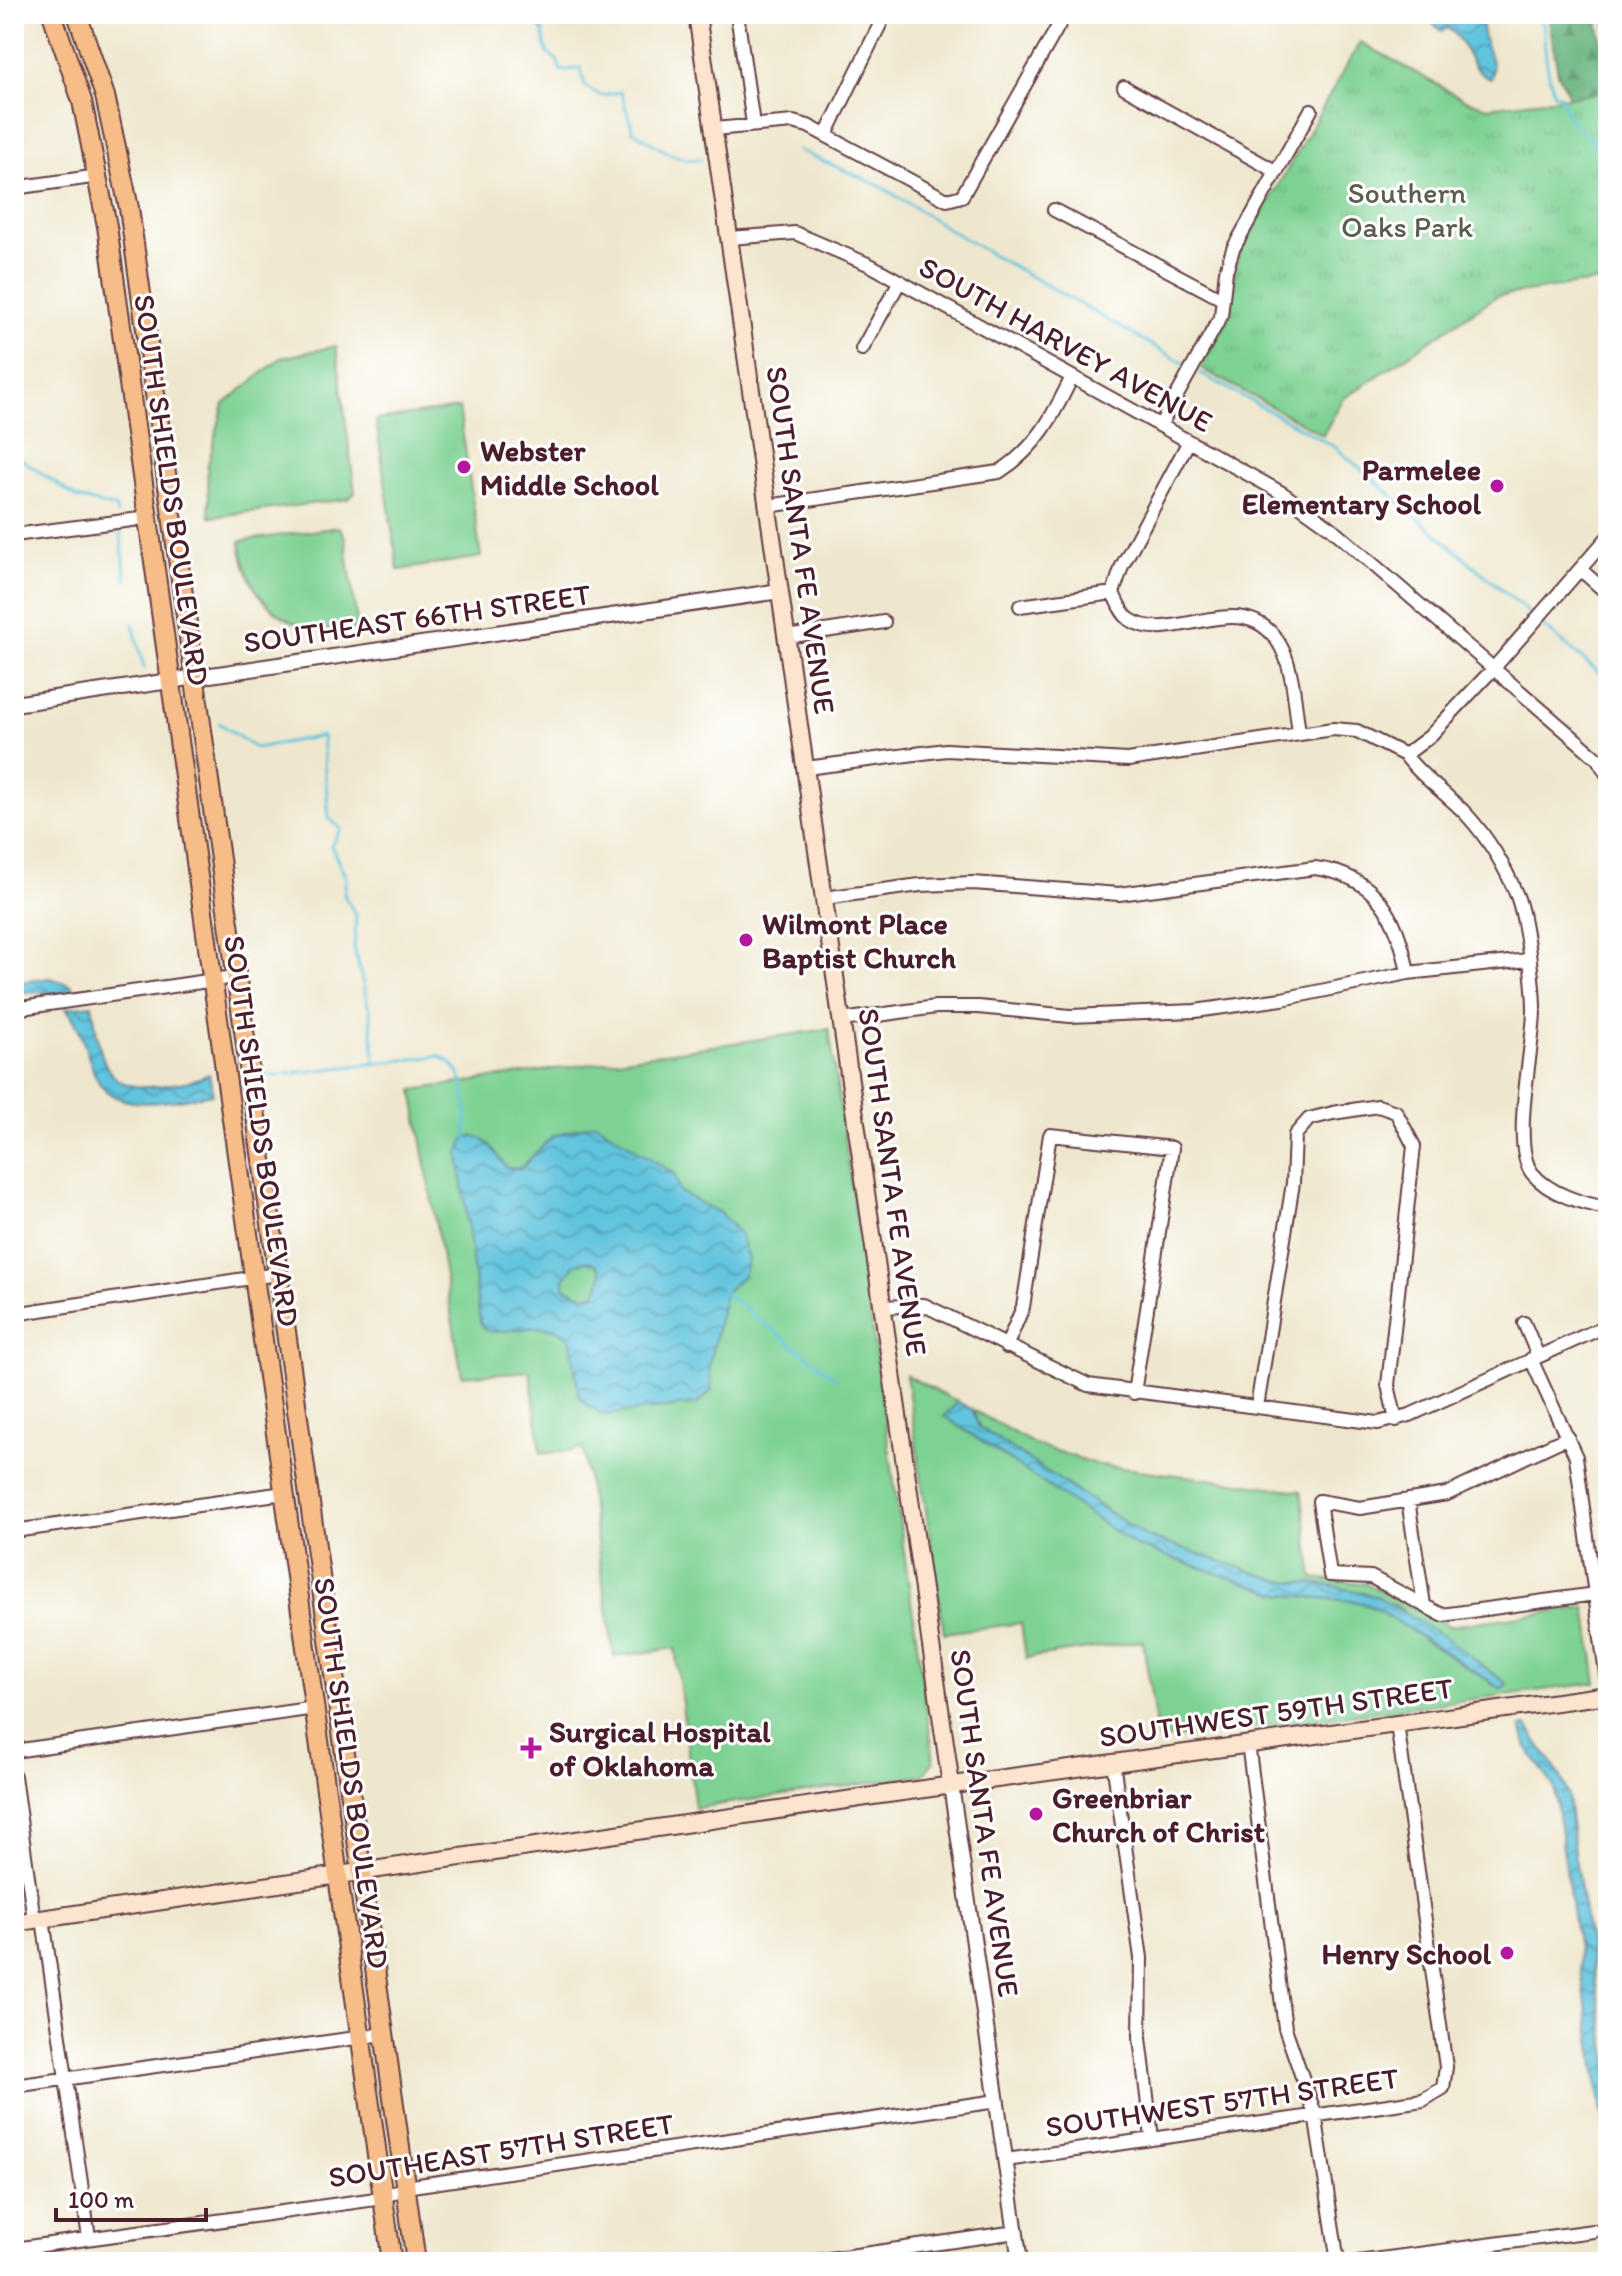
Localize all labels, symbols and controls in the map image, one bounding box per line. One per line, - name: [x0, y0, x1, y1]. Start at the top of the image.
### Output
- park label: Southern Oaks Park: [1341, 174, 1474, 245]
- street label: SOUTH HARVEY AVENUE: [913, 248, 1219, 440]
- street label: SOUTH SHIELDS BOULEVARD: [126, 292, 218, 688]
- street label: SOUTH SANTA FE AVENUE: [758, 364, 844, 716]
- place label: Webster Middle School: [480, 432, 659, 503]
- place label: Parmelee Elementary School: [1242, 451, 1481, 522]
- marker: Webster Middle School: [455, 458, 473, 476]
- marker: Parmelee Elementary School: [1488, 477, 1506, 495]
- street label: SOUTHEAST 66TH STREET: [241, 575, 593, 661]
- place label: Wilmont Place Baptist Church: [762, 905, 957, 976]
- marker: Wilmont Place Baptist Church: [737, 931, 755, 949]
- street label: SOUTH SHIELDS BOULEVARD: [216, 933, 308, 1329]
- street label: SOUTH SANTA FE AVENUE: [850, 1006, 936, 1358]
- street label: SOUTH SHIELDS BOULEVARD: [306, 1575, 398, 1971]
- street label: SOUTH SANTA FE AVENUE: [942, 1647, 1028, 1999]
- street label: SOUTHWEST 59TH STREET: [1097, 1669, 1456, 1755]
- place label: Surgical Hospital of Oklahoma: [549, 1713, 771, 1784]
- marker: Surgical Hospital of Oklahoma: [520, 1737, 542, 1759]
- place label: Greenbriar Church of Christ: [1052, 1779, 1265, 1850]
- marker: Greenbriar Church of Christ: [1027, 1805, 1045, 1823]
- place label: Henry School: [1321, 1935, 1492, 1972]
- marker: Henry School: [1498, 1944, 1516, 1962]
- street label: SOUTHWEST 57TH STREET: [1043, 2059, 1401, 2145]
- street label: SOUTHEAST 57TH STREET: [326, 2104, 677, 2196]
- scale bar: [56, 2172, 206, 2222]
- text: 100 m: [68, 2185, 134, 2214]

